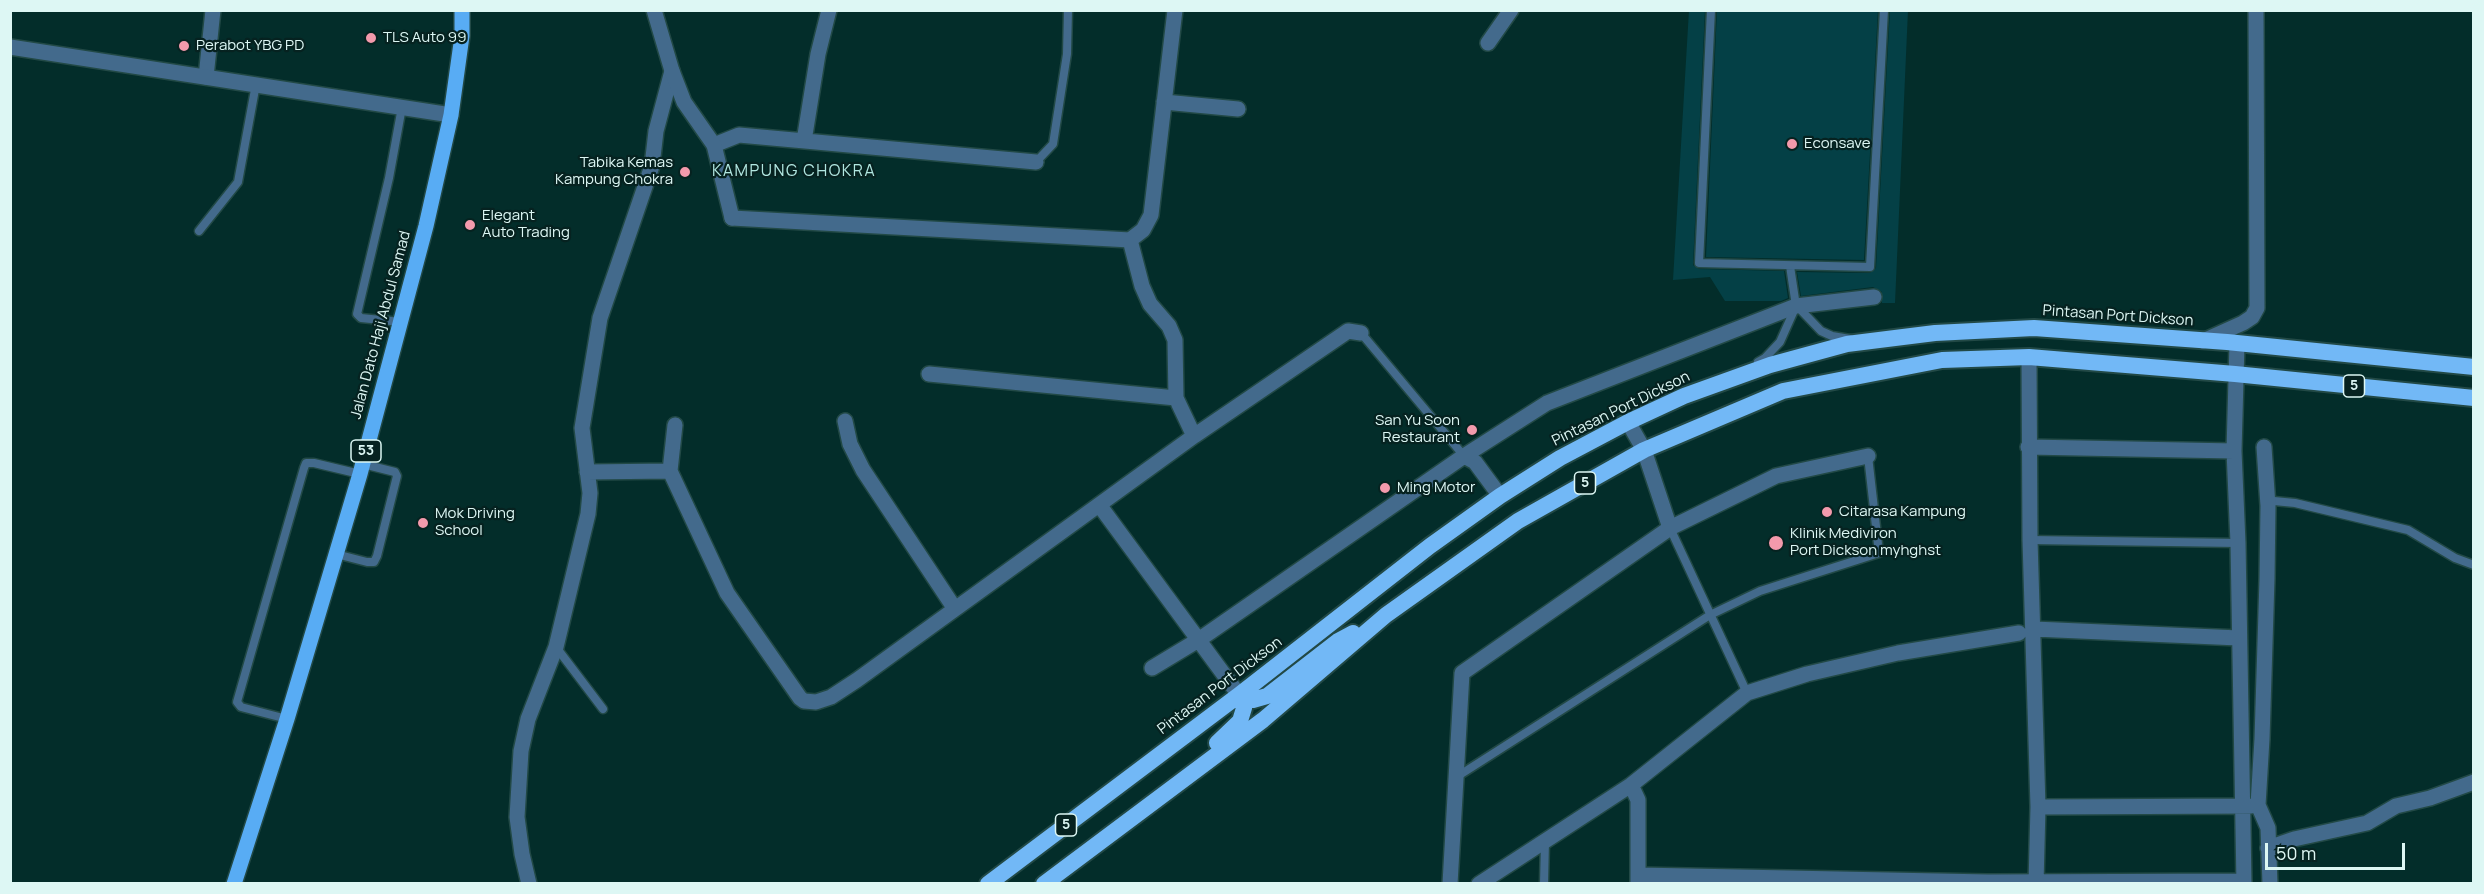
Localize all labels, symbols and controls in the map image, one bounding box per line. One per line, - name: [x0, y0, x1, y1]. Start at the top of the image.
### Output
- place label: TLS Auto 99: [383, 29, 466, 47]
- marker: TLS Auto 99: [364, 31, 378, 45]
- place label: Perabot YBG PD: [196, 37, 304, 55]
- marker: Perabot YBG PD: [177, 39, 191, 53]
- place label: Econsave: [1804, 135, 1870, 153]
- marker: Econsave: [1785, 137, 1799, 151]
- place label: Tabika Kemas Kampung Chokra: [555, 154, 673, 189]
- district label: KAMPUNG CHOKRA: [712, 162, 876, 182]
- marker: Tabika Kemas Kampung Chokra: [678, 165, 692, 179]
- place label: Elegant Auto Trading: [482, 207, 570, 242]
- marker: Elegant Auto Trading: [463, 218, 477, 232]
- street label: Jalan Dato Haji Abdul Samad: [347, 229, 415, 421]
- street label: Pintasan Port Dickson: [2042, 302, 2194, 330]
- street label: Pintasan Port Dickson: [1549, 368, 1693, 450]
- road number: 5: [2344, 375, 2364, 397]
- place label: San Yu Soon Restaurant: [1375, 412, 1460, 447]
- marker: San Yu Soon Restaurant: [1465, 423, 1479, 437]
- road number: 53: [351, 440, 381, 462]
- road number: 5: [1574, 472, 1596, 494]
- place label: Ming Motor: [1397, 479, 1475, 497]
- marker: Ming Motor: [1378, 481, 1392, 495]
- place label: Citarasa Kampung: [1839, 503, 1966, 521]
- place label: Mok Driving School: [435, 505, 515, 540]
- marker: Citarasa Kampung: [1820, 505, 1834, 519]
- marker: Mok Driving School: [416, 516, 430, 530]
- place label: Klinik Mediviron Port Dickson myhghst: [1790, 525, 1941, 560]
- marker: Klinik Mediviron Port Dickson myhghst: [1767, 534, 1785, 552]
- street label: Pintasan Port Dickson: [1154, 633, 1286, 739]
- road number: 5: [1056, 814, 1076, 836]
- scale bar: [2268, 831, 2408, 869]
- text: 50 m: [2276, 841, 2316, 865]

